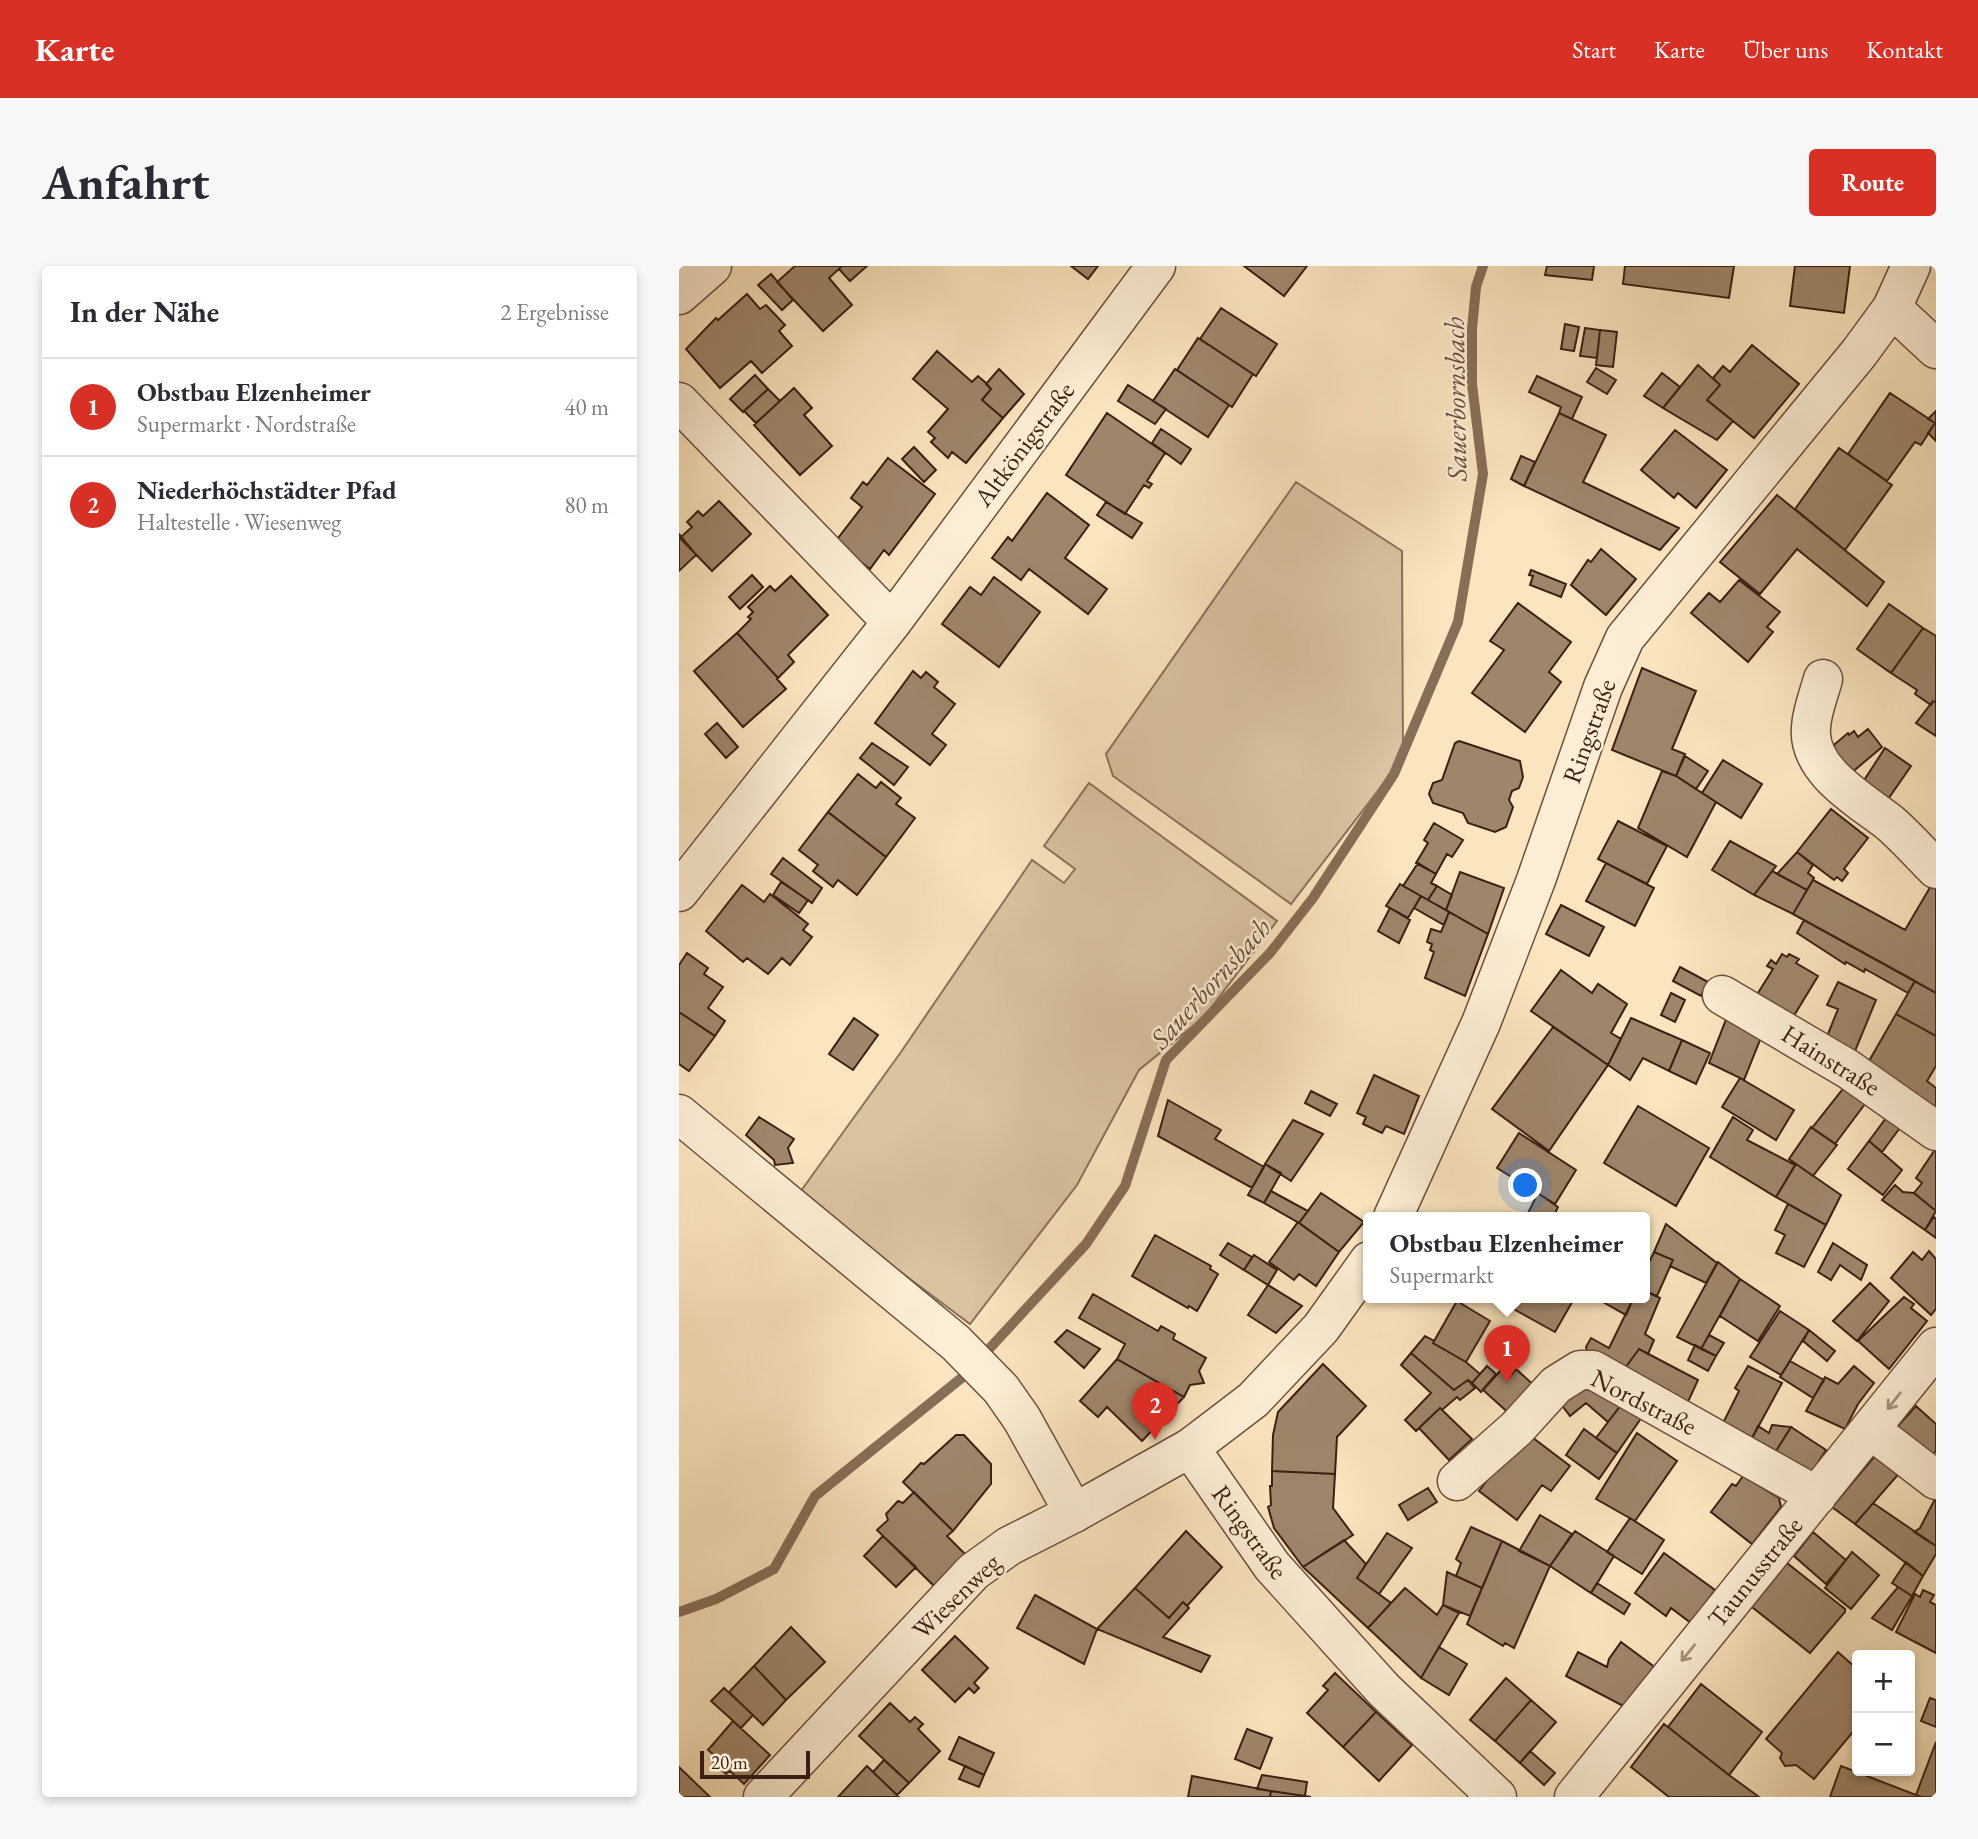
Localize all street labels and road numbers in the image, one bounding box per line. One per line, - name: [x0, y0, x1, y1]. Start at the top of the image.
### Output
- street label: Altkönigstraße: [965, 375, 1082, 514]
- street label: Ringstraße: [1554, 674, 1624, 788]
- street label: Hainstraße: [1775, 1016, 1887, 1104]
- street label: Nordstraße: [1585, 1361, 1703, 1443]
- street label: Ringstraße: [1204, 1478, 1296, 1586]
- street label: Taunusstraße: [1700, 1509, 1810, 1635]
- street label: Wiesenweg: [905, 1545, 1008, 1646]

